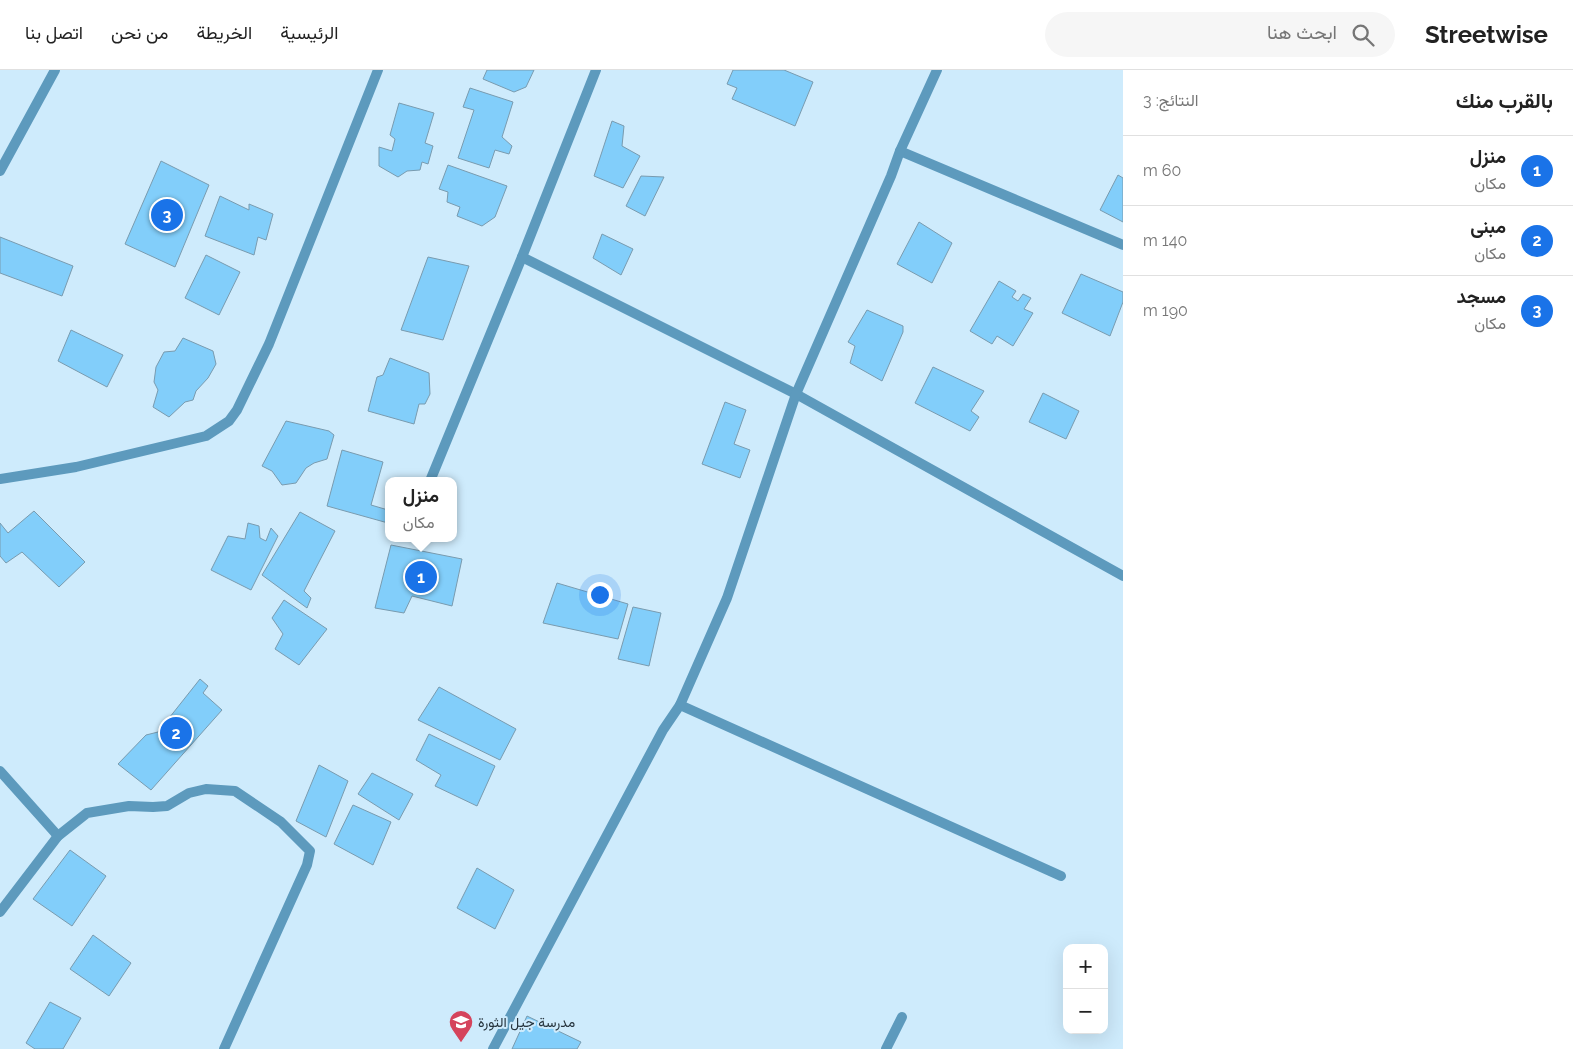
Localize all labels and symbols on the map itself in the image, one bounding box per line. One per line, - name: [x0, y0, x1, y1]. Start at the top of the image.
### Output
- pin: 3: [151, 196, 183, 234]
- pin: 1: [405, 558, 437, 596]
- your location: [587, 582, 613, 608]
- pin: 2: [160, 714, 192, 752]
- school or university icon: مدرسة جيل الثورة: [448, 1009, 474, 1043]
- place label: مدرسة جيل الثورة: [478, 1014, 575, 1031]

